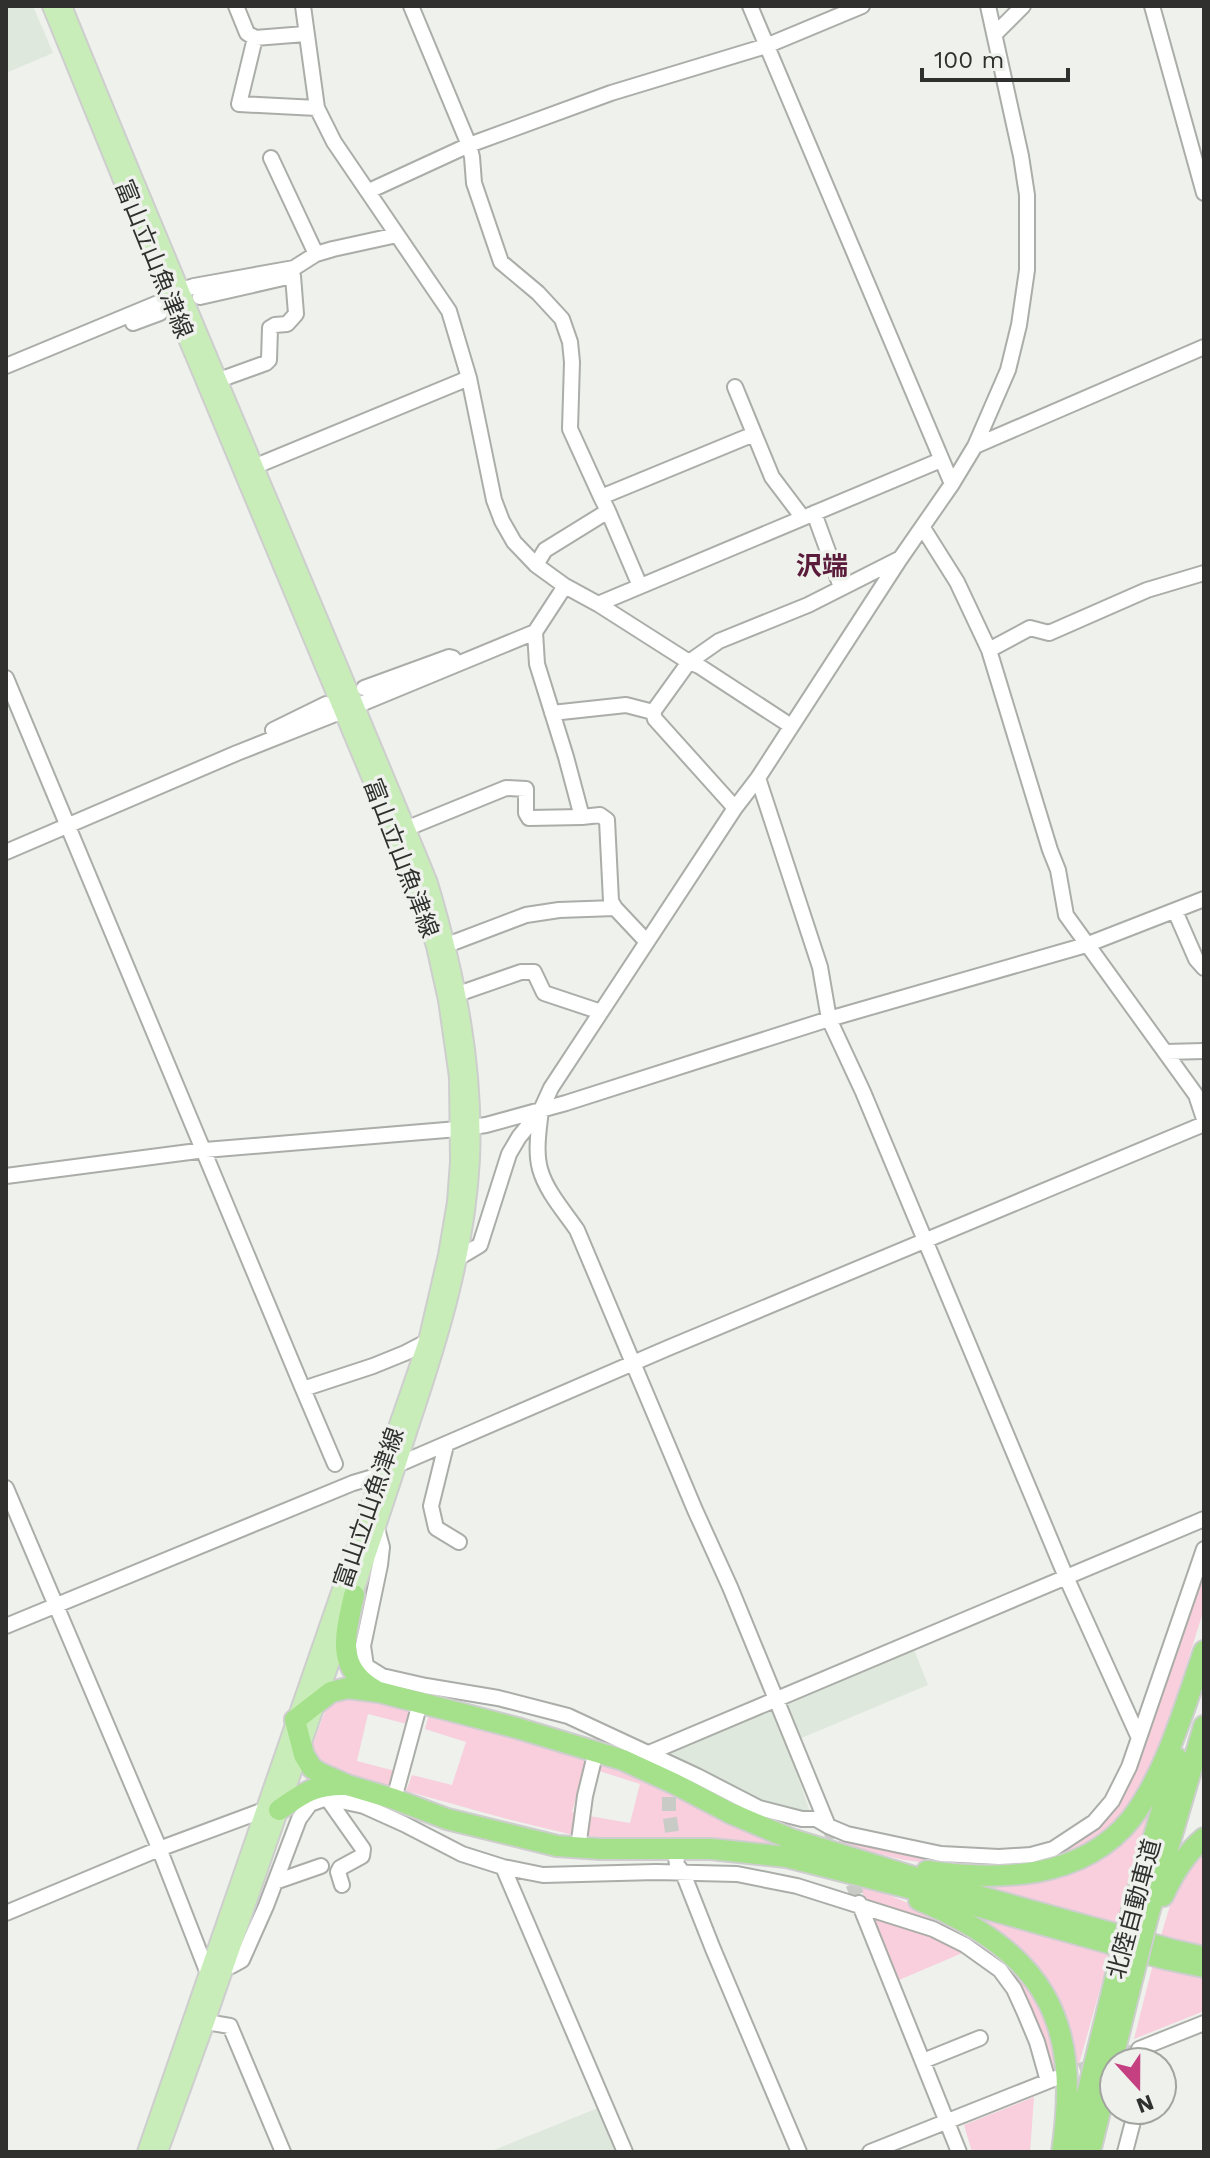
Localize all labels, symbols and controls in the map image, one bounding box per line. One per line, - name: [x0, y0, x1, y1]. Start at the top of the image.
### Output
- scale bar: [922, 32, 1068, 82]
- text: 100 m: [934, 46, 1004, 74]
- street label: 富山立山魚津線: [110, 176, 198, 342]
- district label: 沢端: [796, 551, 848, 581]
- street label: 富山立山魚津線: [358, 775, 444, 941]
- street label: 富山立山魚津線: [328, 1424, 410, 1592]
- street label: 北陸自動車道: [1102, 1836, 1166, 1982]
- north arrow: [1098, 2046, 1178, 2126]
- text: N: [1133, 2090, 1157, 2119]

